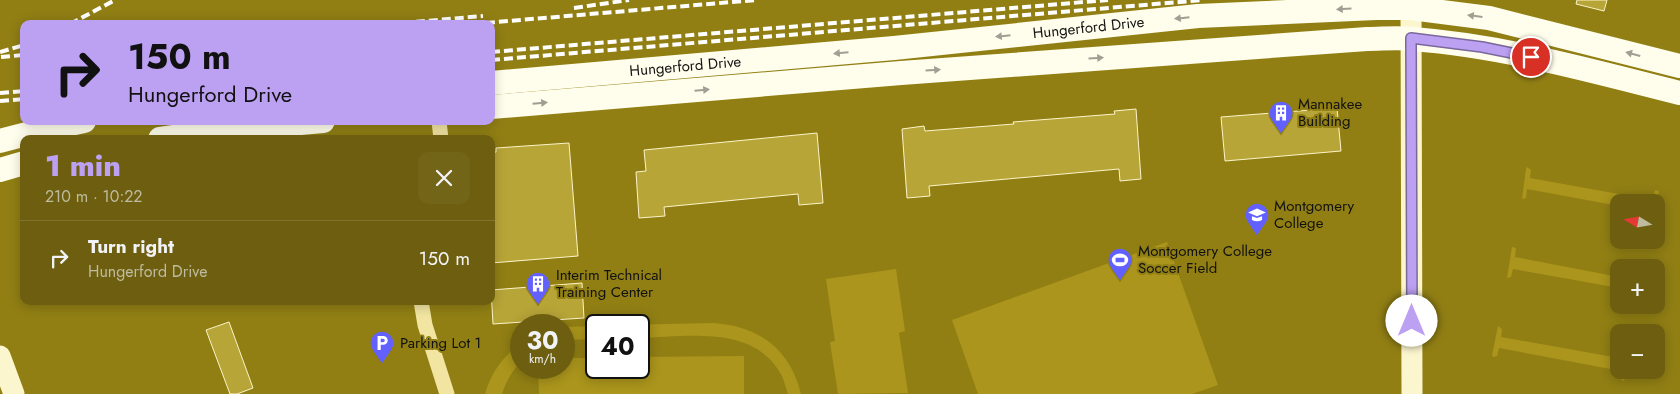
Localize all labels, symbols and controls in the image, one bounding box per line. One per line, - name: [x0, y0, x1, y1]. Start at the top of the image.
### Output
- one-way arrow: [1336, 6, 1352, 14]
- street label: Hungerford Drive: [1032, 11, 1146, 44]
- one-way arrow: [1466, 12, 1482, 20]
- one-way arrow: [1174, 14, 1190, 22]
- text: 150 m: [128, 32, 231, 82]
- one-way arrow: [995, 33, 1011, 41]
- pin: [1510, 36, 1552, 78]
- icon: right: [45, 40, 110, 105]
- icon: arrive: [1517, 43, 1545, 71]
- one-way arrow: [833, 49, 849, 57]
- one-way arrow: [1625, 49, 1640, 57]
- street label: Hungerford Drive: [628, 50, 742, 82]
- one-way arrow: [1088, 54, 1104, 62]
- one-way arrow: [926, 66, 942, 74]
- text: Hungerford Drive: [128, 78, 292, 110]
- one-way arrow: [694, 85, 710, 93]
- place label: Mannakee Building: [1298, 93, 1362, 132]
- one-way arrow: [532, 99, 548, 107]
- building icon: Mannakee Building: [1268, 100, 1294, 134]
- text: 1 min: [45, 144, 121, 187]
- button: close: [418, 152, 470, 204]
- text: 210 m · 10:22: [45, 185, 142, 208]
- north arrow: [1610, 194, 1665, 249]
- map controls: [1610, 194, 1665, 379]
- place label: Montgomery College: [1274, 195, 1355, 234]
- school or university icon: Montgomery College: [1244, 202, 1270, 236]
- text: Turn right: [88, 233, 174, 260]
- place label: Montgomery College Soccer Field: [1138, 240, 1272, 279]
- icon: right: [45, 244, 73, 272]
- text: 150 m: [419, 245, 470, 272]
- sports icon: Montgomery College Soccer Field: [1107, 247, 1133, 281]
- button: +: [1610, 259, 1665, 314]
- text: Hungerford Drive: [88, 260, 207, 283]
- place label: Interim Technical Training Center: [556, 264, 662, 303]
- building icon: Interim Technical Training Center: [525, 271, 551, 305]
- position arrow: [1385, 294, 1437, 346]
- speed limit sign: 40: [585, 314, 650, 379]
- text: 30: [526, 322, 559, 358]
- button: −: [1610, 324, 1665, 379]
- parking icon: Parking Lot 1: [369, 330, 395, 364]
- place label: Parking Lot 1: [400, 332, 481, 354]
- text: km/h: [529, 350, 556, 368]

